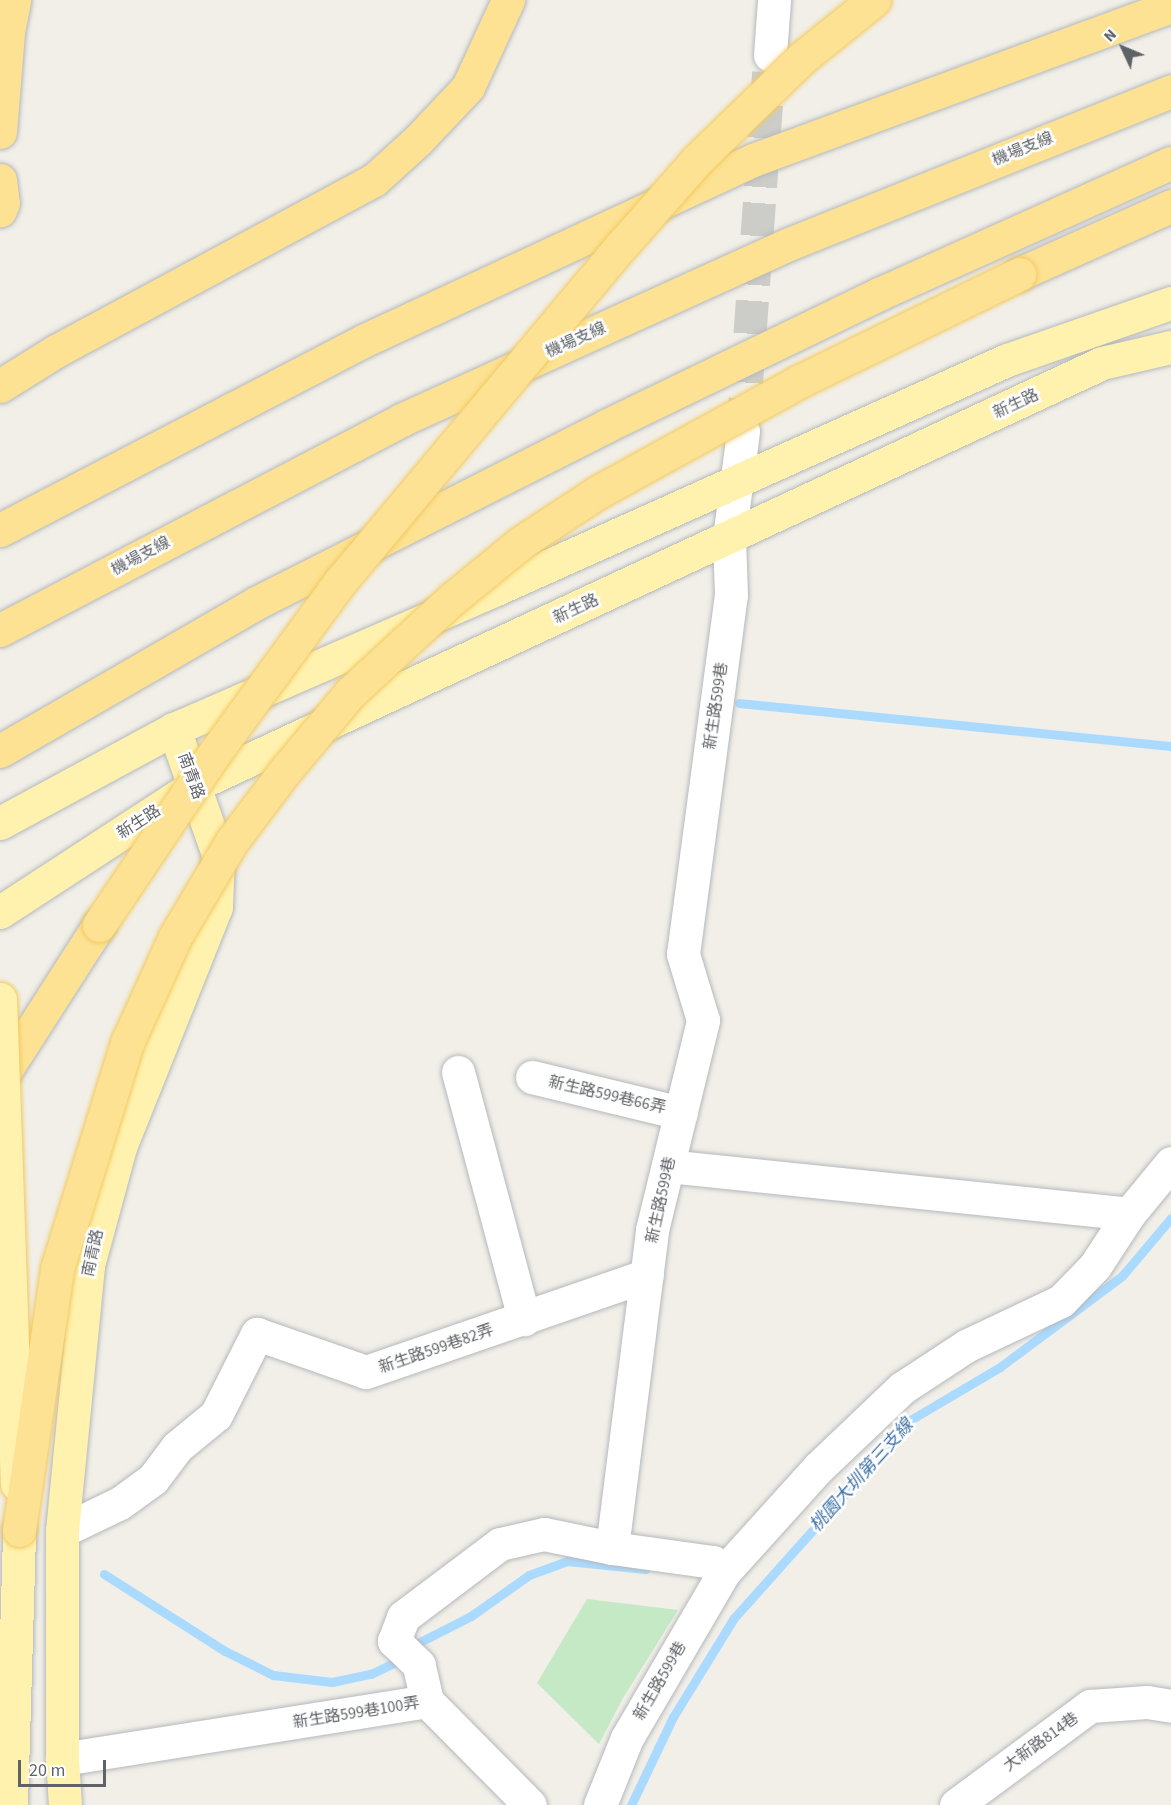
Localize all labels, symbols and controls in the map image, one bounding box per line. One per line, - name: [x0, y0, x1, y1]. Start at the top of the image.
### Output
- north arrow: [1093, 18, 1153, 78]
- text: N: [1098, 24, 1122, 47]
- street label: 機場支線: [990, 128, 1056, 170]
- street label: 機場支線: [543, 318, 609, 362]
- street label: 新生路: [990, 385, 1042, 423]
- street label: 機場支線: [108, 533, 174, 579]
- street label: 新生路: [550, 590, 602, 628]
- street label: 新生路599巷: [700, 661, 732, 751]
- street label: 南青路: [174, 750, 208, 802]
- street label: 新生路: [114, 801, 164, 843]
- street label: 新生路599巷66弄: [546, 1072, 668, 1118]
- street label: 新生路599巷: [642, 1155, 680, 1245]
- street label: 南青路: [79, 1228, 107, 1278]
- street label: 新生路599巷82弄: [376, 1320, 496, 1378]
- water label: 桃園大圳第三支線: [806, 1415, 918, 1537]
- street label: 新生路599巷: [630, 1638, 690, 1724]
- street label: 新生路599巷100弄: [291, 1694, 421, 1732]
- street label: 大新路814巷: [1000, 1708, 1082, 1776]
- scale bar: [21, 1748, 110, 1786]
- text: 20 m: [29, 1758, 65, 1783]

